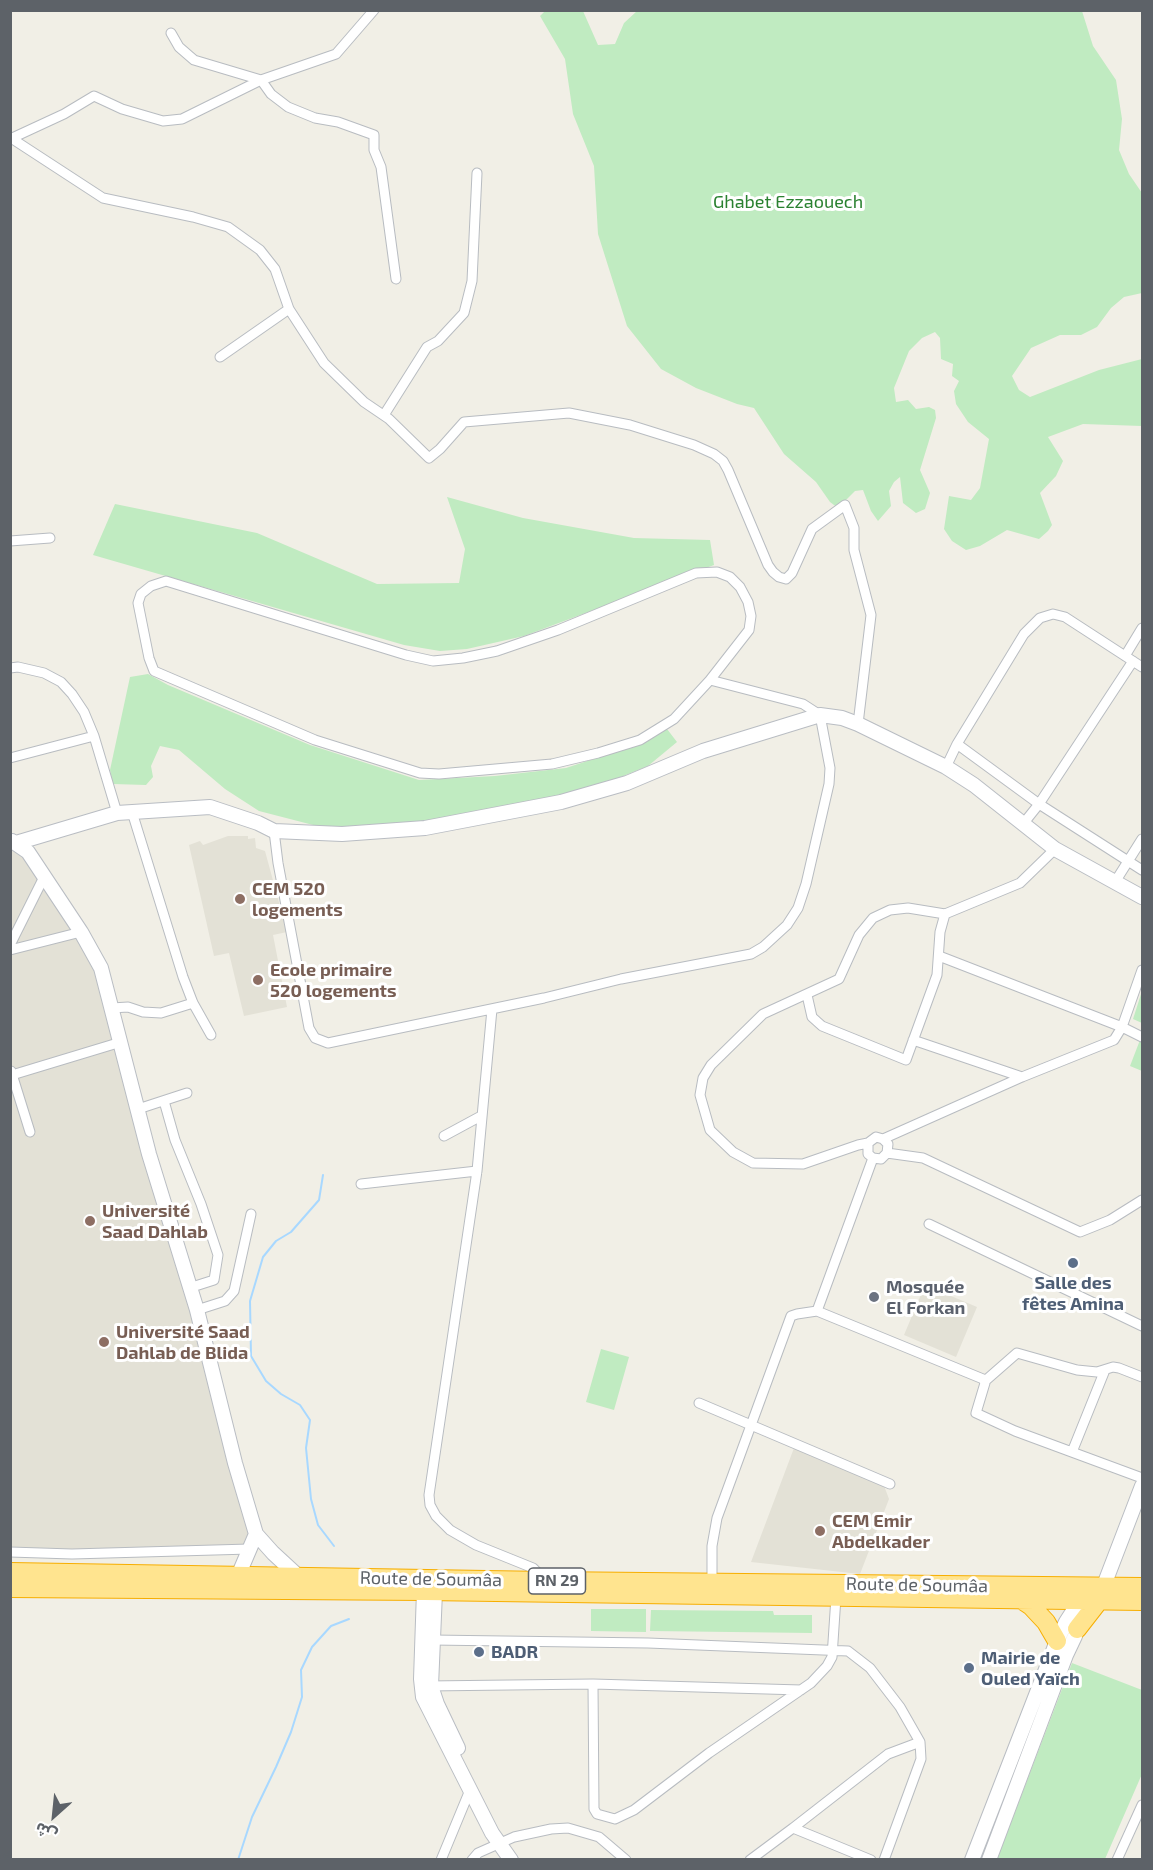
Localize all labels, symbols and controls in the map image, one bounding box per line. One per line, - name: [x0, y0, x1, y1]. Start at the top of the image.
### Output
- park label: Ghabet Ezzaouech: [713, 191, 863, 213]
- place label: CEM 520 logements: [252, 878, 343, 920]
- marker: CEM 520 logements: [233, 892, 247, 906]
- place label: Ecole primaire 520 logements: [270, 959, 396, 1002]
- marker: Ecole primaire 520 logements: [251, 973, 265, 987]
- place label: Université Saad Dahlab: [102, 1200, 208, 1242]
- marker: Université Saad Dahlab: [83, 1214, 97, 1228]
- marker: Salle des fêtes Amina: [1066, 1256, 1080, 1270]
- place label: Salle des fêtes Amina: [1022, 1272, 1124, 1314]
- place label: Mosquée El Forkan: [886, 1276, 965, 1318]
- marker: Mosquée El Forkan: [867, 1290, 881, 1304]
- place label: Université Saad Dahlab de Blida: [116, 1321, 250, 1364]
- marker: Université Saad Dahlab de Blida: [97, 1335, 111, 1349]
- place label: CEM Emir Abdelkader: [832, 1510, 930, 1552]
- marker: CEM Emir Abdelkader: [813, 1524, 827, 1538]
- street label: Route de Soumâa: [360, 1567, 502, 1591]
- road number: RN 29: [528, 1568, 586, 1594]
- street label: Route de Soumâa: [846, 1573, 988, 1597]
- place label: BADR: [491, 1641, 538, 1663]
- marker: BADR: [472, 1645, 486, 1659]
- place label: Mairie de Ouled Yaïch: [981, 1647, 1080, 1690]
- marker: Mairie de Ouled Yaïch: [962, 1661, 976, 1675]
- north arrow: [24, 1786, 84, 1846]
- text: ش: [32, 1819, 60, 1846]

